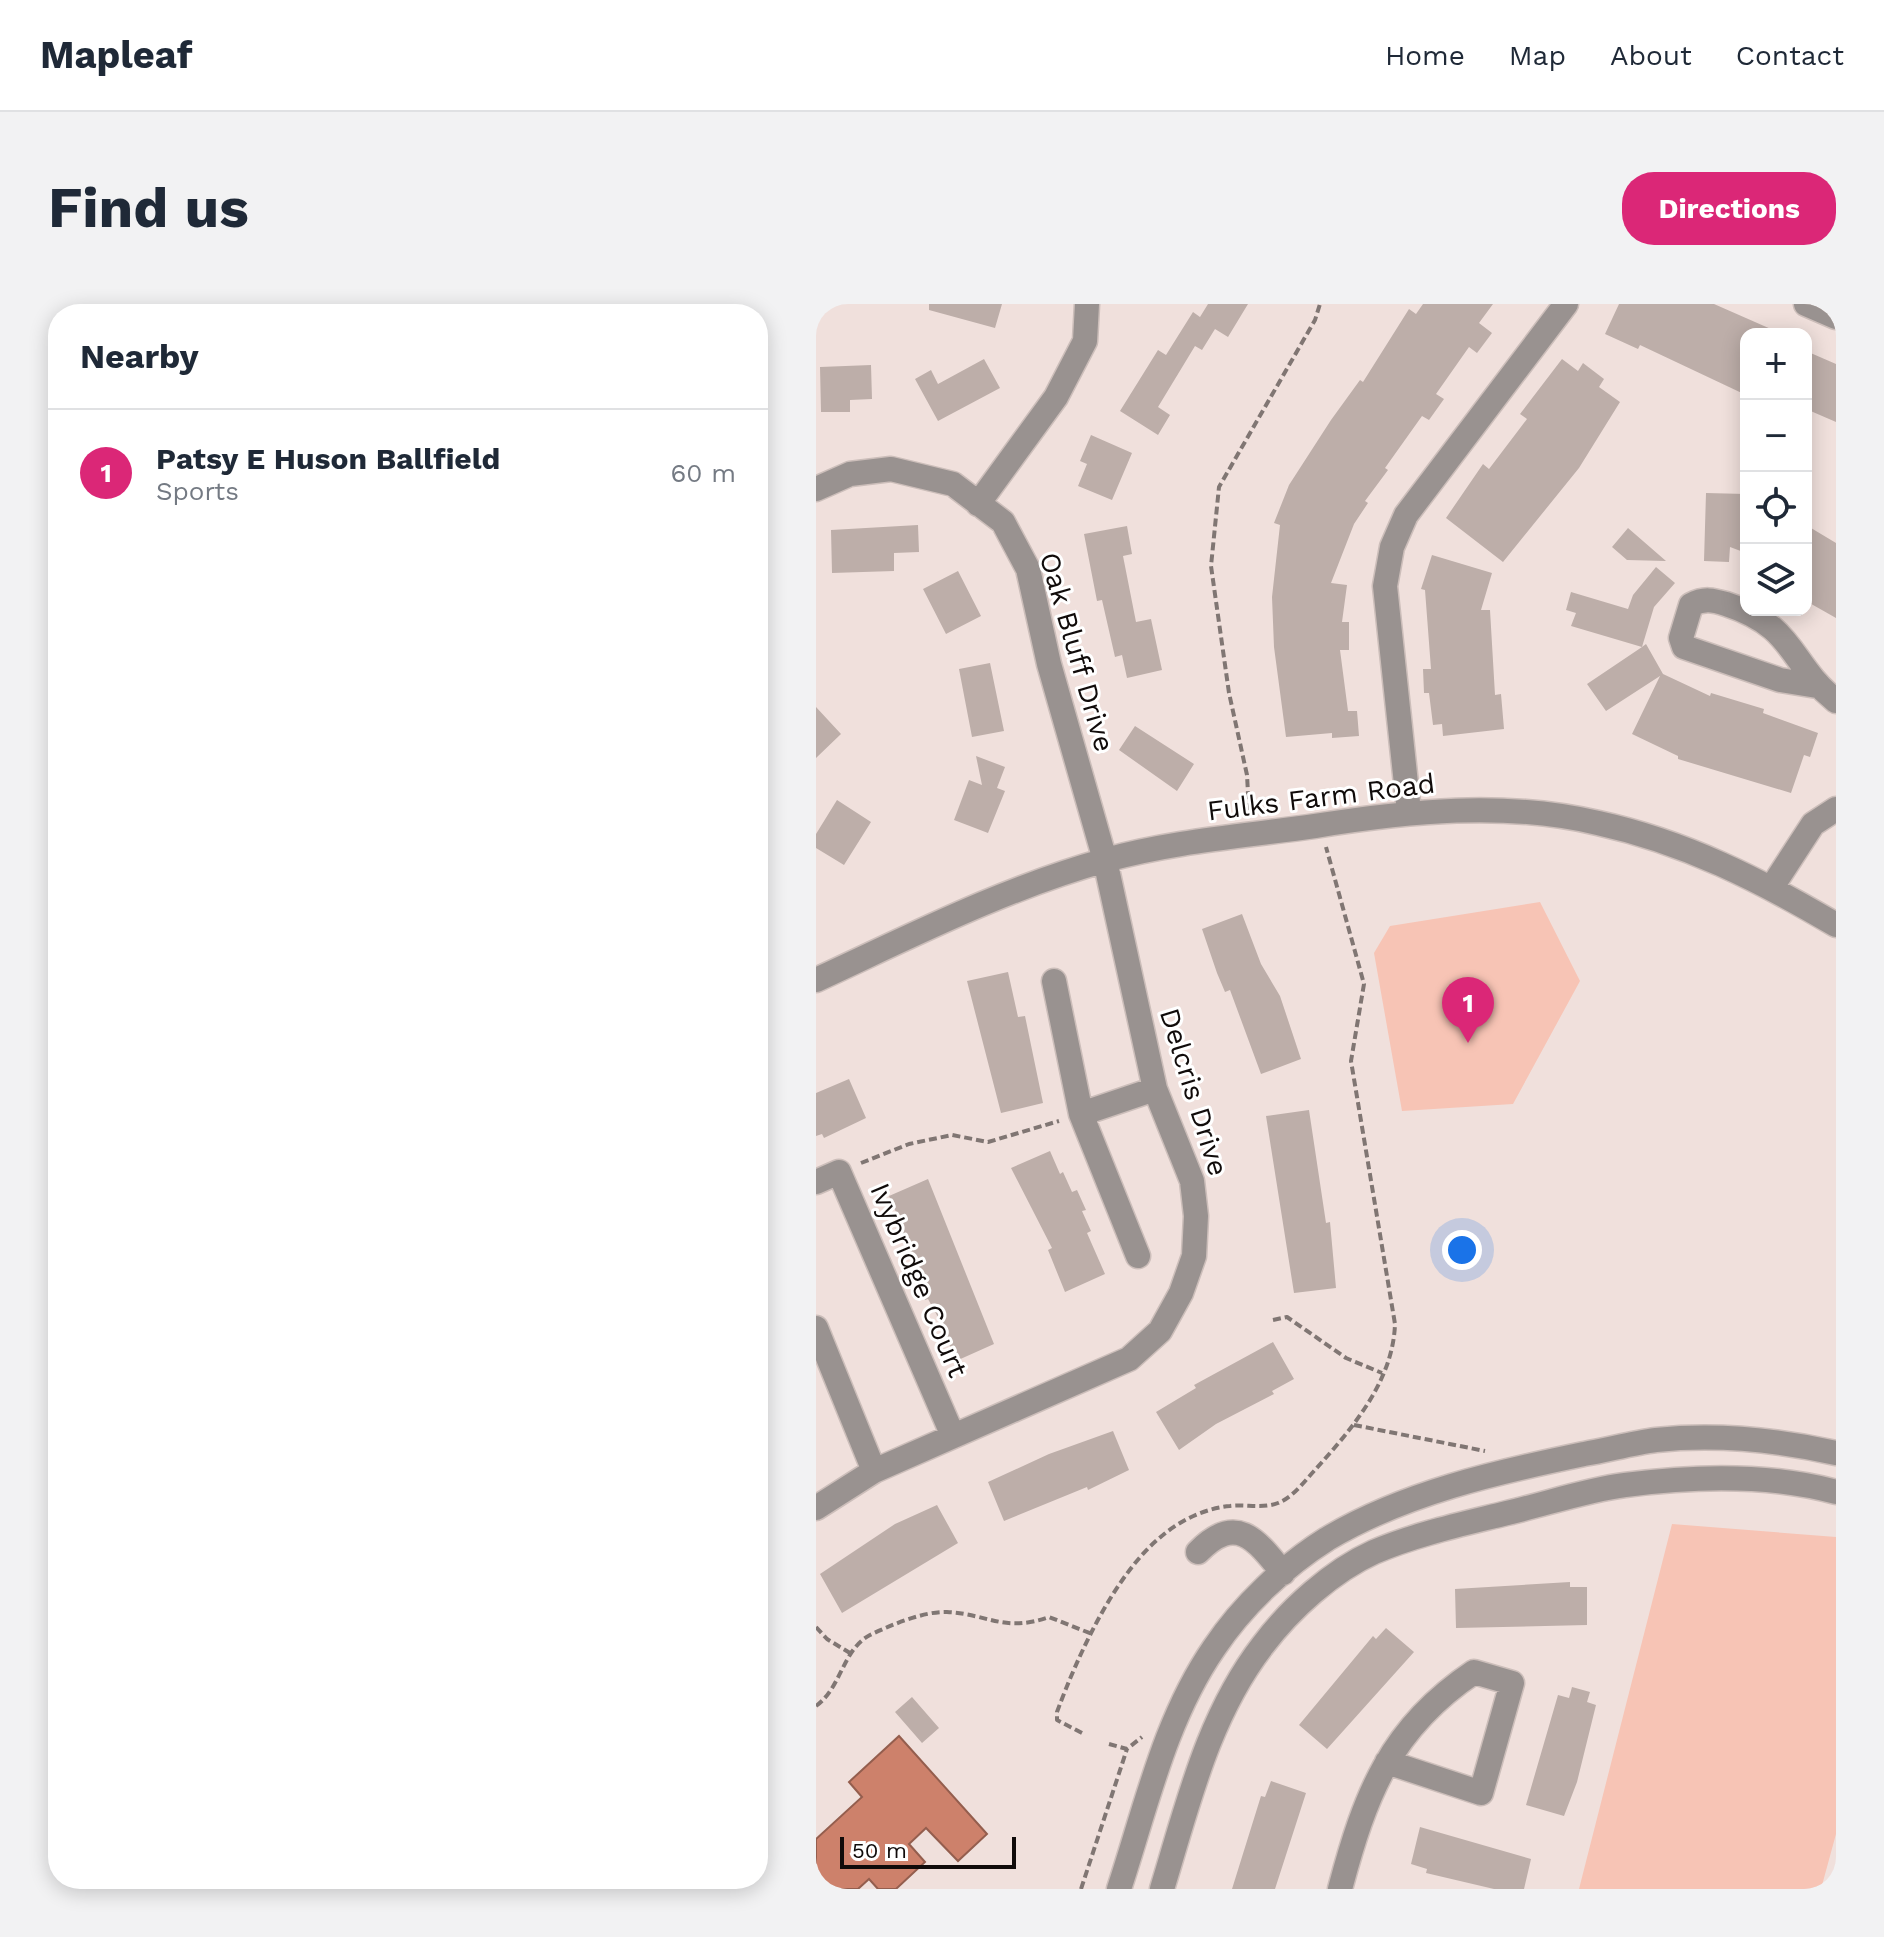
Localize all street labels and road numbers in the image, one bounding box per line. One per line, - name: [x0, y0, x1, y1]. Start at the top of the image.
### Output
- street label: Oak Bluff Drive: [1033, 549, 1121, 755]
- street label: Fulks Farm Road: [1205, 767, 1437, 827]
- street label: Delcris Drive: [1153, 1004, 1235, 1180]
- street label: Ivybridge Court: [863, 1178, 975, 1382]

